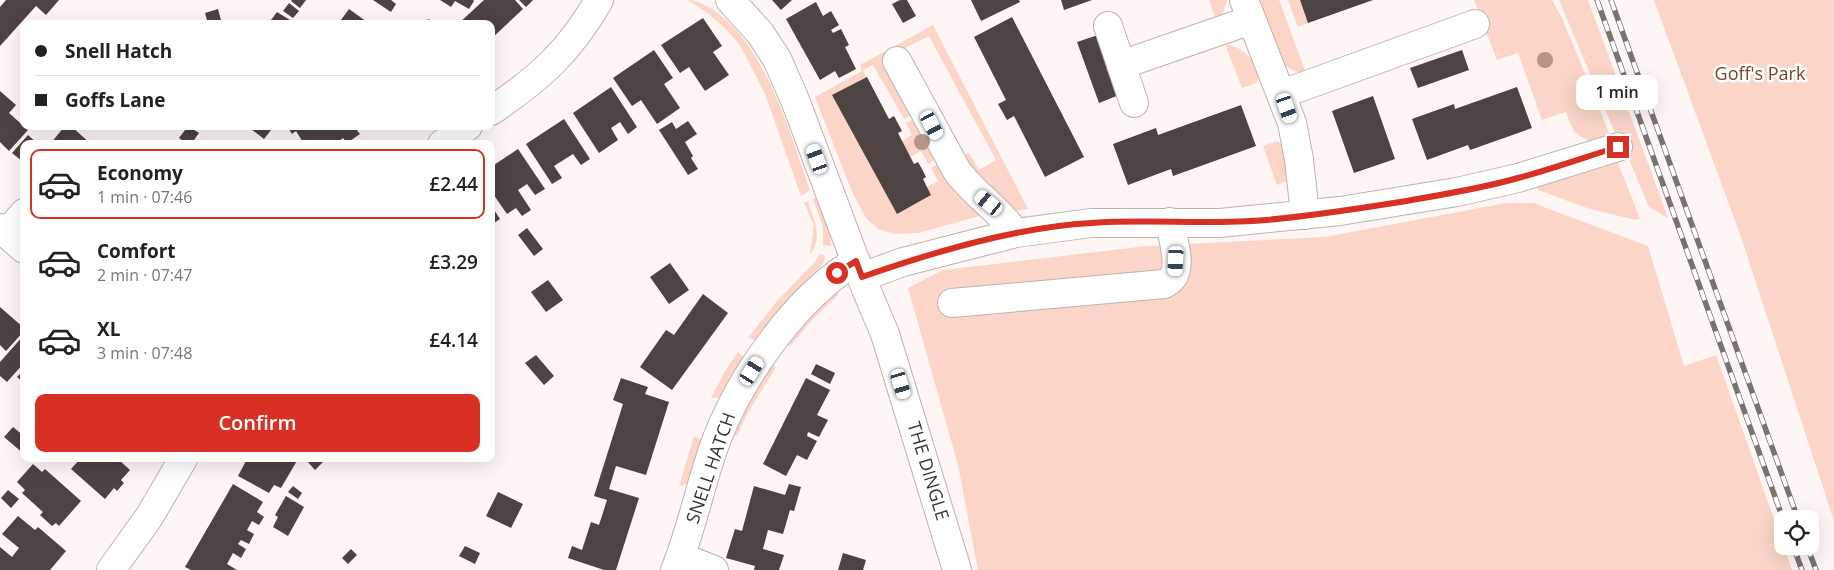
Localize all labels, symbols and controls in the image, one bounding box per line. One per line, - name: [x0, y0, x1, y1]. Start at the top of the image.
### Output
- text: Snell Hatch: [65, 38, 172, 64]
- park label: Goff's Park: [1715, 61, 1806, 85]
- callout: 1 min: [1577, 74, 1659, 110]
- text: 1 min: [1595, 81, 1639, 103]
- text: Goffs Lane: [65, 87, 166, 113]
- car: [1275, 91, 1298, 125]
- car: [918, 108, 945, 142]
- route end: [1607, 136, 1629, 158]
- car: [804, 142, 829, 176]
- text: Economy: [97, 160, 183, 186]
- icon: car: [37, 162, 82, 207]
- text: £2.44: [429, 171, 478, 197]
- text: 1 min · 07:46: [97, 186, 192, 208]
- car: [972, 188, 1005, 218]
- text: Comfort: [97, 238, 176, 264]
- icon: car: [37, 240, 82, 285]
- car: [1167, 246, 1184, 276]
- text: £3.29: [429, 249, 478, 275]
- route start: [826, 262, 848, 284]
- text: 2 min · 07:47: [97, 264, 192, 286]
- text: XL: [97, 316, 120, 342]
- icon: car: [37, 318, 82, 363]
- text: £4.14: [429, 327, 478, 353]
- text: 3 min · 07:48: [97, 342, 192, 364]
- car: [737, 354, 766, 388]
- car: [889, 367, 912, 401]
- button: Confirm: [35, 394, 480, 452]
- street label: SNELL HATCH: [680, 409, 740, 526]
- street label: THE DINGLE: [903, 418, 955, 523]
- map controls: [1774, 510, 1819, 555]
- button: locate: [1774, 510, 1819, 555]

